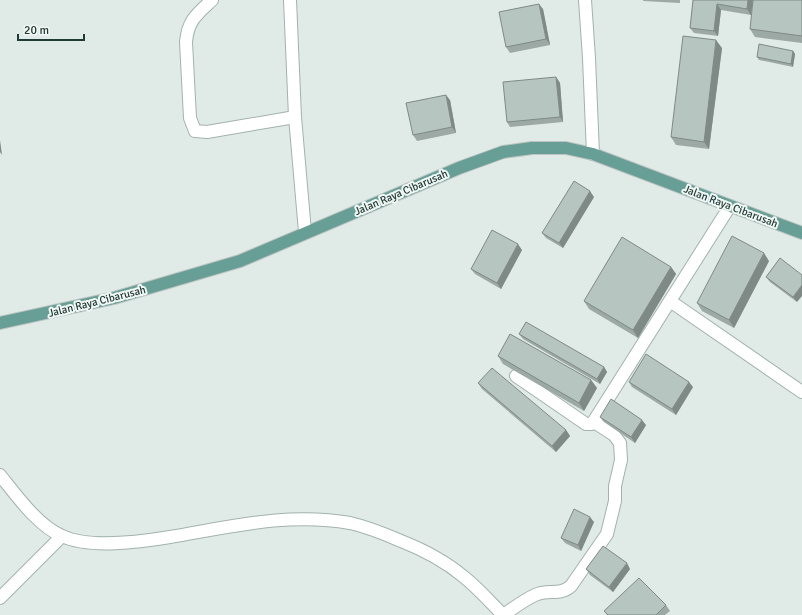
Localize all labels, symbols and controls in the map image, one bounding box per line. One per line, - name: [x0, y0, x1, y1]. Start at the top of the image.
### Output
- scale bar: [18, 16, 84, 42]
- text: 20 m: [24, 23, 49, 38]
- street label: Jalan Raya Cibarusah: [353, 167, 450, 218]
- street label: Jalan Raya Cibarusah: [682, 183, 780, 230]
- street label: Jalan Raya Cibarusah: [47, 283, 147, 320]

